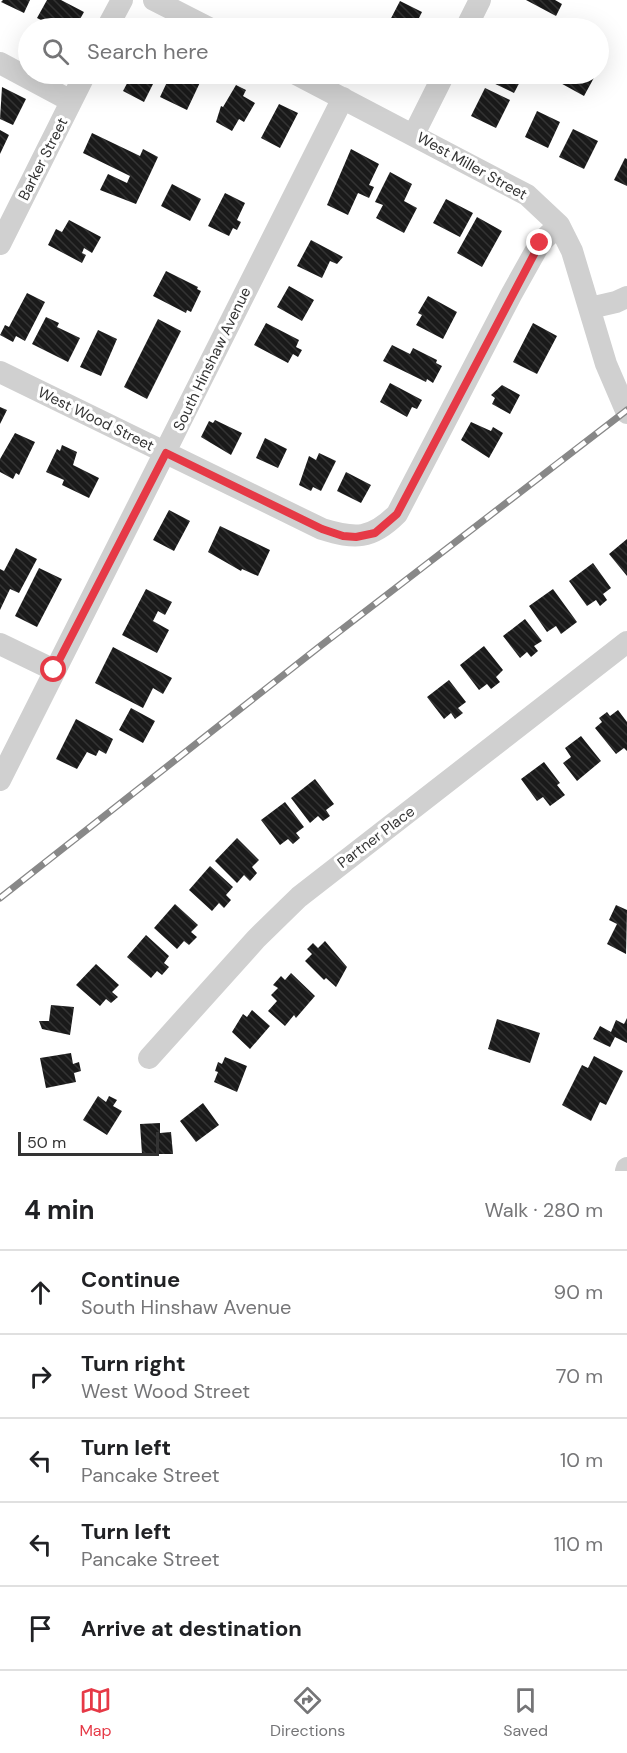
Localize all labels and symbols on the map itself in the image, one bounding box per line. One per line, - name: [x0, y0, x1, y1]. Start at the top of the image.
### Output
- street label: Barker Street: [14, 114, 72, 204]
- street label: West Miller Street: [413, 127, 531, 205]
- route end: [526, 229, 552, 255]
- street label: South Hinshaw Avenue: [168, 284, 256, 434]
- street label: West Wood Street: [35, 382, 157, 456]
- route start: [40, 656, 66, 682]
- street label: Partner Place: [333, 801, 419, 873]
- scale bar: [18, 1129, 159, 1156]

